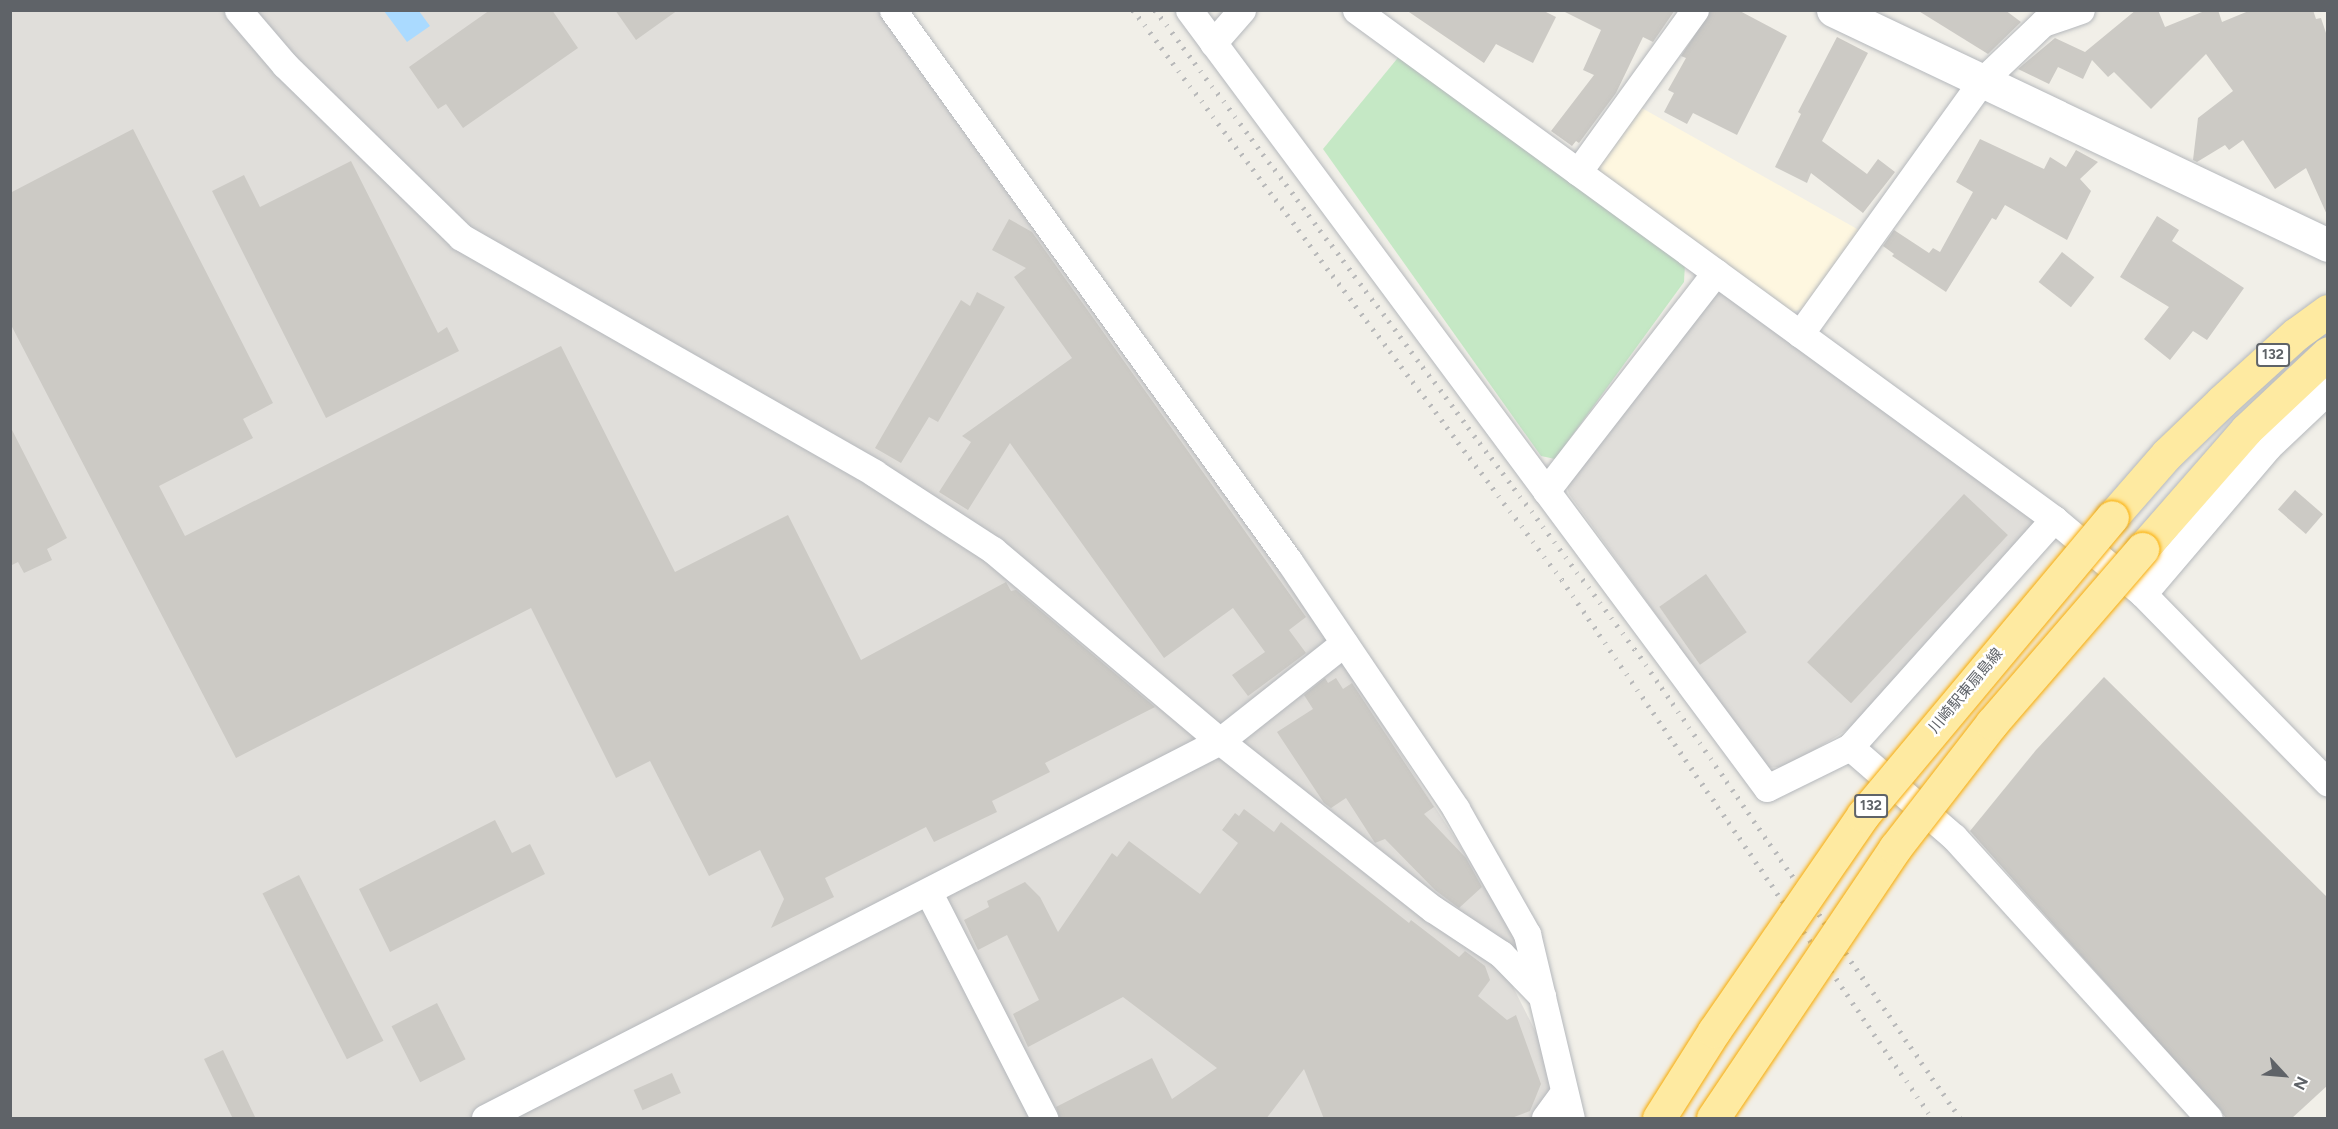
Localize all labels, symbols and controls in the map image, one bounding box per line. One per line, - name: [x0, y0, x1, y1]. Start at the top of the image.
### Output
- road number: 132: [2255, 344, 2291, 366]
- street label: 川崎駅東扇島線: [1925, 645, 2007, 737]
- road number: 132: [1853, 795, 1889, 817]
- north arrow: [2254, 1045, 2314, 1105]
- text: N: [2289, 1073, 2312, 1093]

